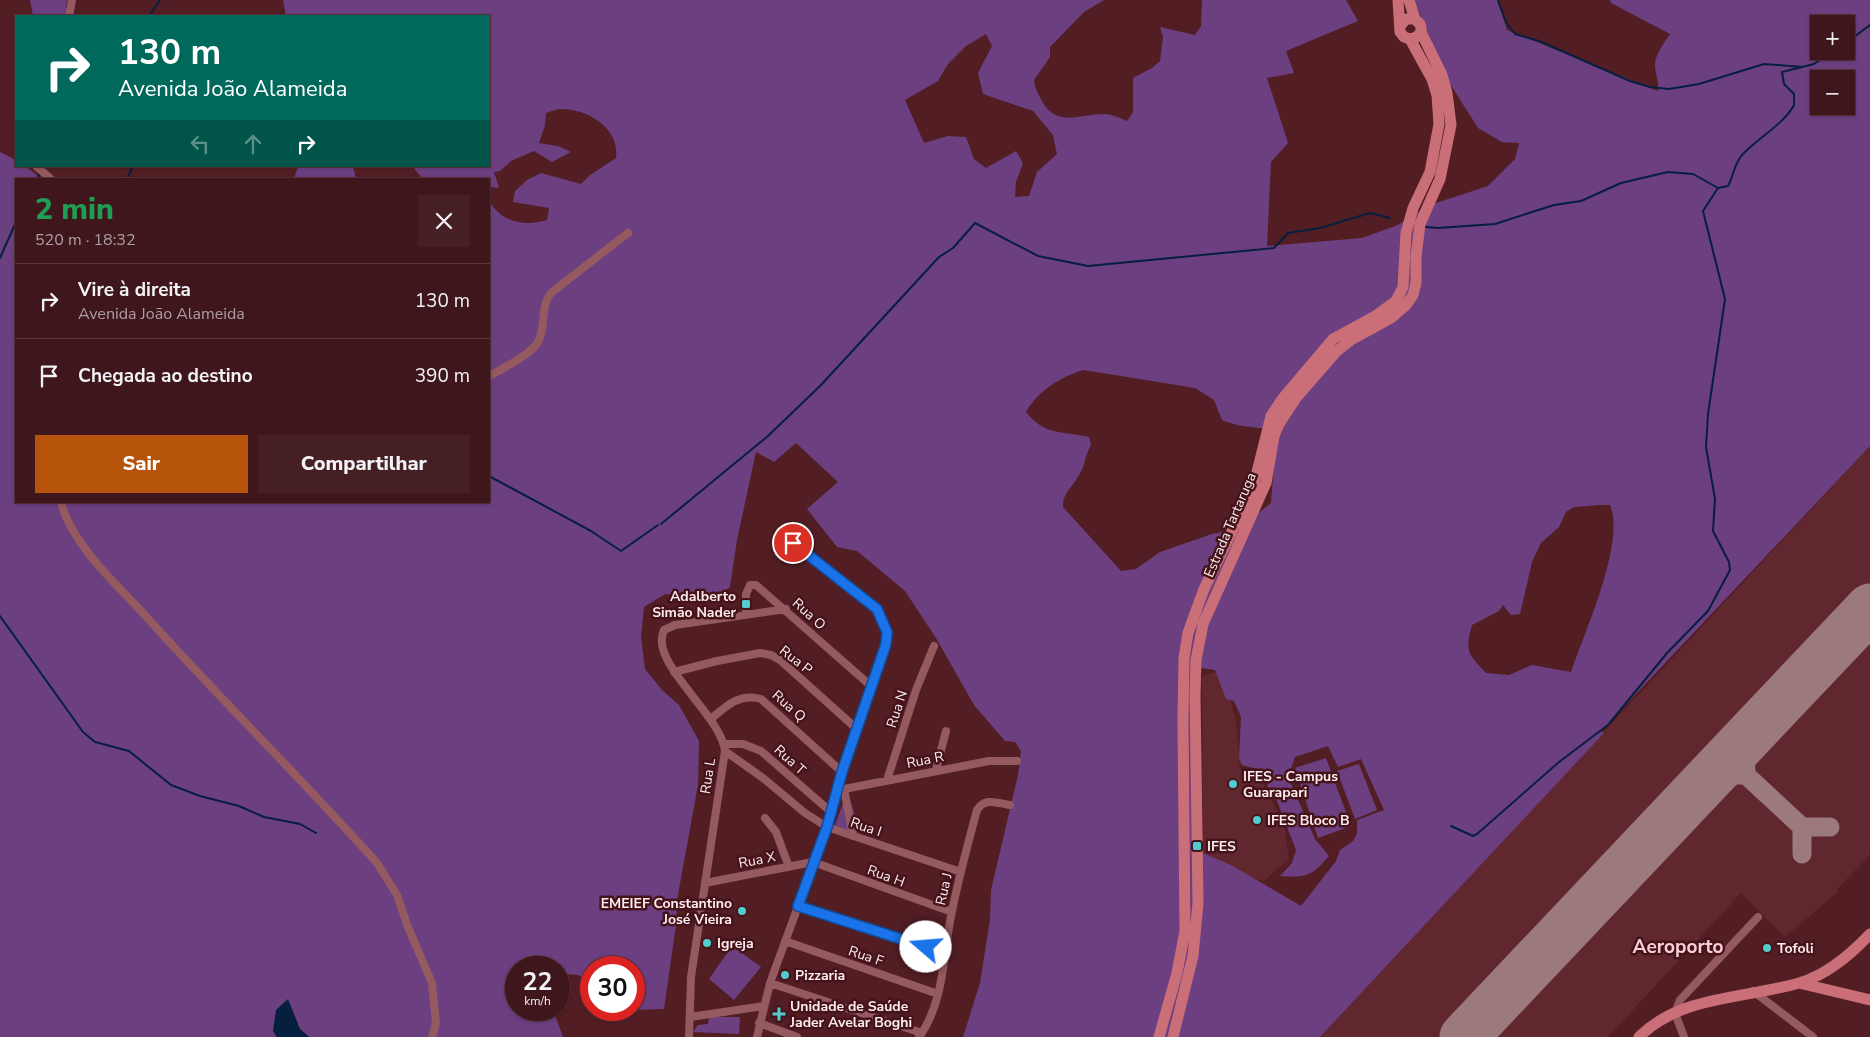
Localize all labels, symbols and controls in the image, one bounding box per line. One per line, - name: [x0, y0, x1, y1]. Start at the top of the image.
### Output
- map controls: [1810, 15, 1855, 115]
- button: +: [1810, 15, 1855, 60]
- text: 130 m: [118, 29, 221, 76]
- icon: right: [35, 35, 100, 100]
- button: −: [1810, 70, 1855, 115]
- text: Avenida João Alameida: [118, 74, 347, 104]
- icon: left: [186, 130, 214, 158]
- icon: ahead: [239, 130, 267, 158]
- icon: right: [292, 130, 320, 158]
- text: 2 min: [35, 189, 114, 230]
- button: close: [418, 195, 470, 247]
- text: 520 m · 18:32: [35, 229, 136, 251]
- text: Vire à direita: [78, 277, 191, 303]
- icon: right: [35, 287, 63, 315]
- text: 130 m: [415, 288, 470, 314]
- text: Avenida João Alameida: [78, 303, 245, 325]
- icon: arrive: [35, 362, 63, 390]
- text: Chegada ao destino: [78, 363, 253, 389]
- text: 390 m: [415, 363, 470, 389]
- button: Sair: [35, 435, 248, 493]
- button: Compartilhar: [258, 435, 470, 493]
- street label: Estrada Tartaruga: [1199, 470, 1261, 580]
- pin: [772, 522, 814, 564]
- icon: arrive: [779, 529, 807, 557]
- place label: Adalberto Simão Nader: [652, 587, 737, 622]
- street label: Rua O: [788, 594, 830, 634]
- marker: Adalberto Simão Nader: [740, 598, 752, 610]
- street label: Rua P: [776, 641, 817, 679]
- street label: Rua Q: [768, 686, 810, 726]
- street label: Rua N: [882, 688, 912, 730]
- street label: Rua T: [770, 741, 810, 780]
- street label: Rua R: [905, 747, 945, 773]
- street label: Rua L: [696, 756, 720, 795]
- place label: IFES - Campus Guarapari: [1243, 767, 1338, 802]
- marker: IFES - Campus Guarapari: [1227, 778, 1239, 790]
- place label: IFES Bloco B: [1267, 811, 1350, 830]
- street label: Rua I: [848, 813, 884, 841]
- marker: IFES Bloco B: [1251, 814, 1263, 826]
- place label: IFES: [1207, 837, 1236, 856]
- marker: IFES: [1191, 840, 1203, 852]
- street label: Rua X: [737, 847, 777, 873]
- street label: Rua H: [864, 860, 908, 892]
- street label: Rua J: [931, 871, 957, 907]
- place label: EMEIEF Constantino José Vieira: [601, 894, 732, 929]
- marker: EMEIEF Constantino José Vieira: [736, 905, 748, 917]
- position arrow: [899, 920, 951, 972]
- place label: Igreja: [717, 934, 754, 953]
- district label: Aeroporto: [1632, 934, 1724, 960]
- marker: Igreja: [701, 937, 713, 949]
- place label: Tofoli: [1777, 939, 1814, 958]
- street label: Rua F: [846, 941, 886, 971]
- marker: Tofoli: [1761, 942, 1773, 954]
- speed limit sign: 30: [580, 956, 645, 1021]
- text: 22: [522, 965, 553, 999]
- place label: Pizzaria: [795, 966, 845, 985]
- marker: Pizzaria: [779, 969, 791, 981]
- text: km/h: [524, 993, 551, 1009]
- place label: Unidade de Saúde Jader Avelar Boghi: [789, 997, 912, 1032]
- marker: Unidade de Saúde Jader Avelar Boghi: [772, 1007, 786, 1021]

